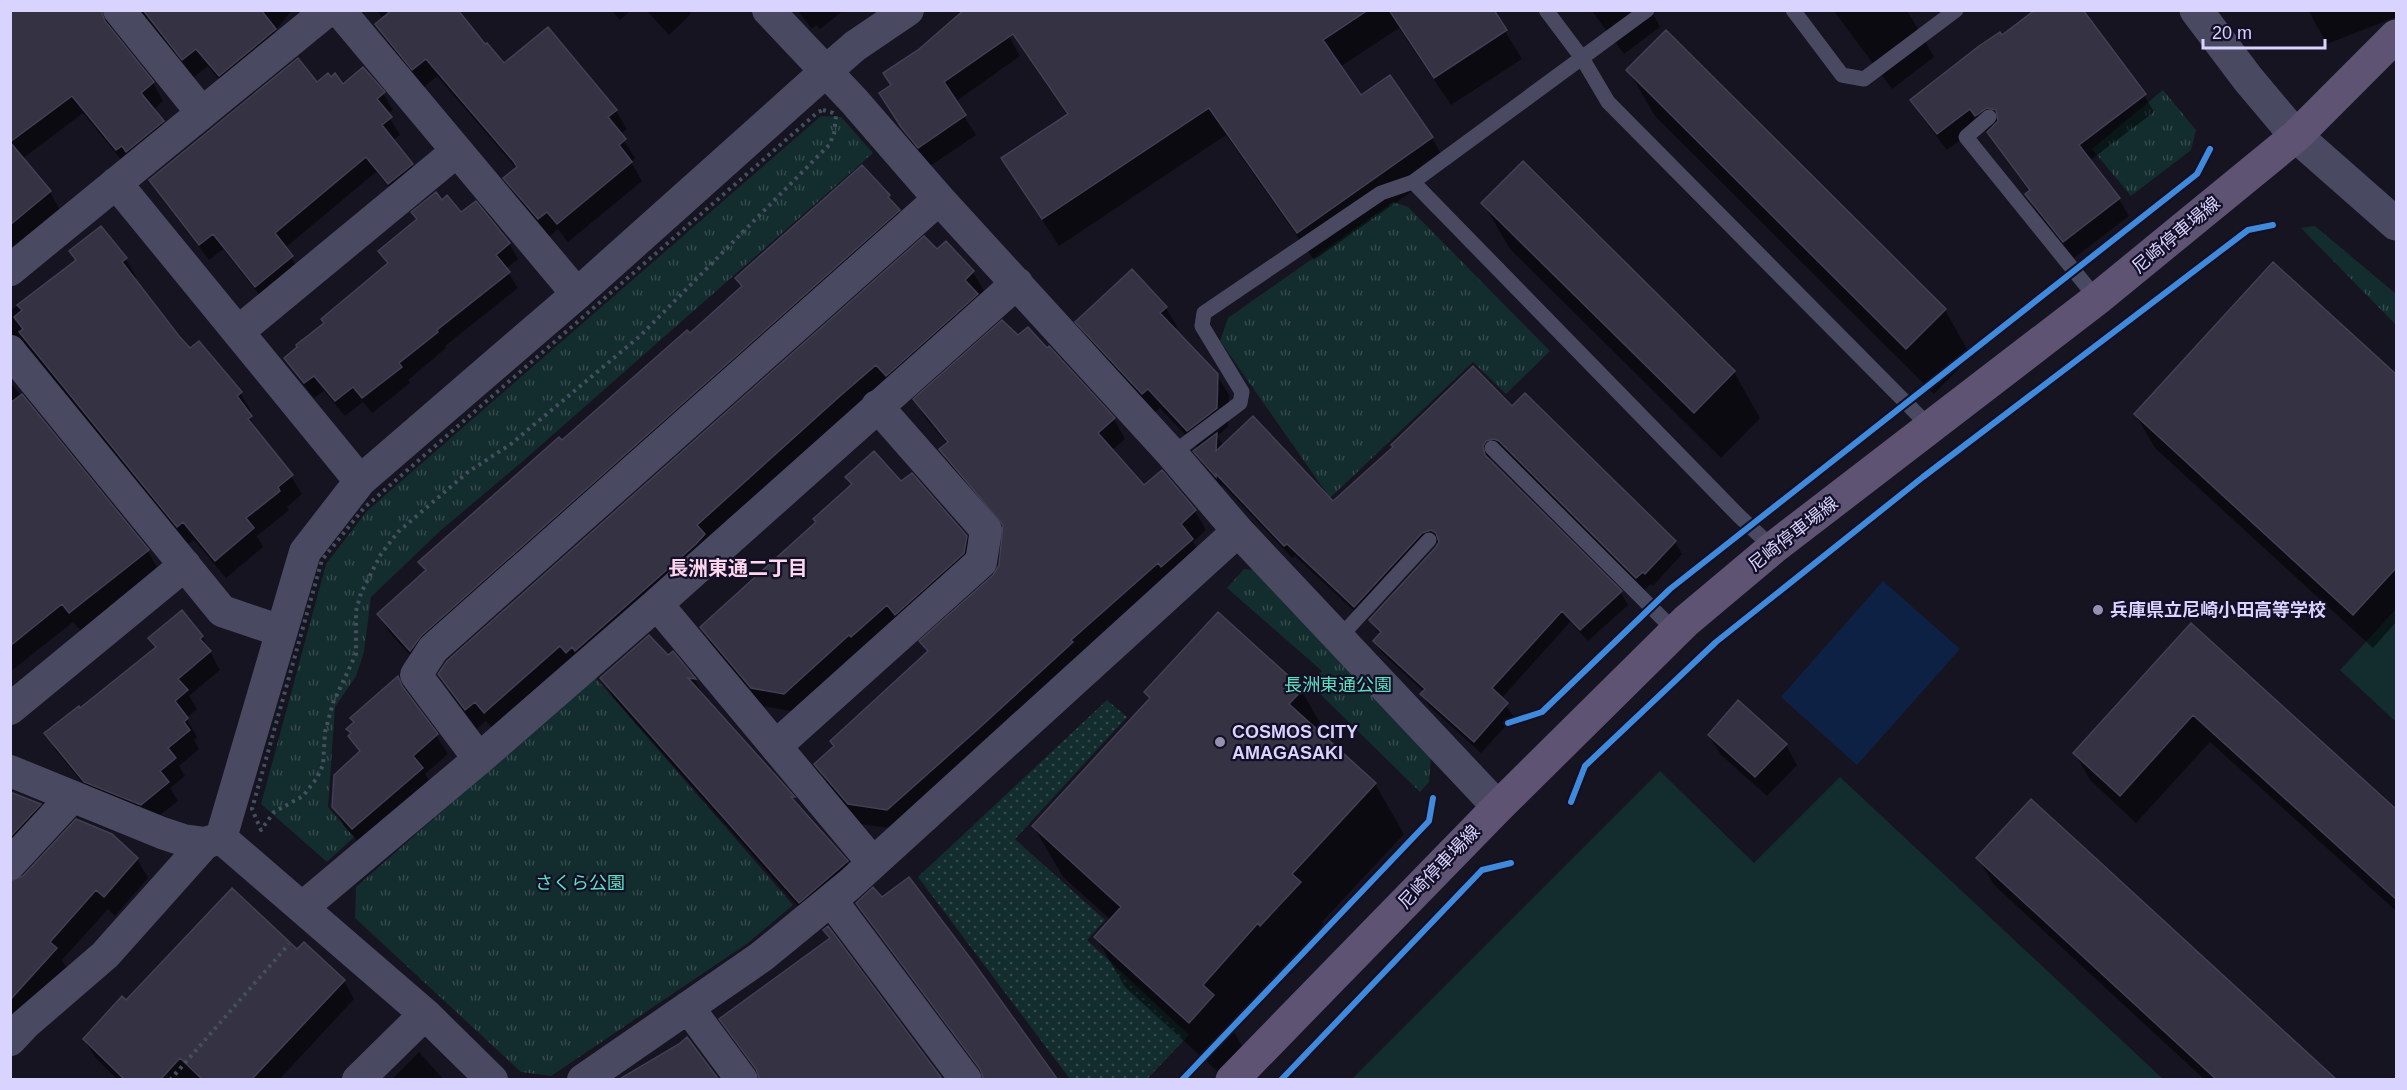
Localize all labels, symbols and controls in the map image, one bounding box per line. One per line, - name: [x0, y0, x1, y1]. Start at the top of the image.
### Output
- scale bar: [2203, 12, 2324, 50]
- text: 20 m: [2212, 23, 2252, 43]
- street label: 尼崎停車場線: [2128, 193, 2224, 277]
- street label: 尼崎停車場線: [1744, 493, 1842, 575]
- district label: 長洲東通二丁目: [668, 557, 808, 579]
- place label: 兵庫県立尼崎小田高等学校: [2110, 600, 2326, 620]
- marker: 兵庫県立尼崎小田高等学校: [2091, 603, 2105, 617]
- park label: 長洲東通公園: [1284, 675, 1392, 695]
- place label: COSMOS CITY AMAGASAKI: [1232, 722, 1358, 763]
- marker: COSMOS CITY AMAGASAKI: [1213, 735, 1227, 749]
- street label: 尼崎停車場線: [1394, 821, 1484, 913]
- park label: さくら公園: [535, 873, 625, 893]

